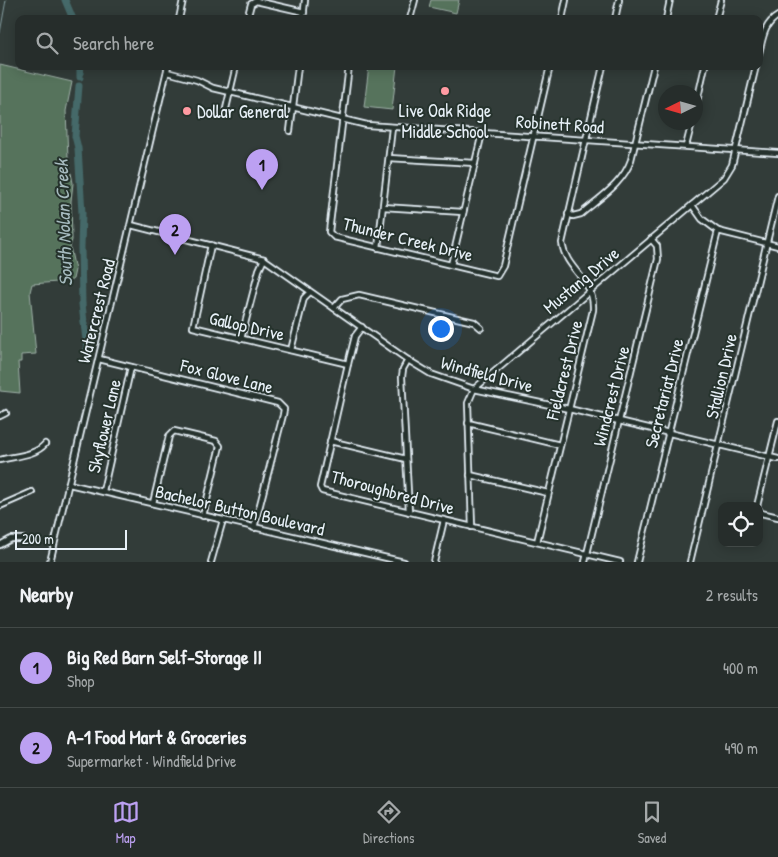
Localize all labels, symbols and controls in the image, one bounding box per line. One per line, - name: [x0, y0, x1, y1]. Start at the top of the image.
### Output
- search box: [15, 15, 763, 70]
- icon: search: [33, 29, 61, 57]
- text: Search here: [73, 30, 154, 56]
- marker: Live Oak Ridge Middle School: [439, 85, 451, 97]
- north arrow: [658, 85, 703, 130]
- place label: Live Oak Ridge Middle School: [399, 98, 491, 144]
- place label: Dollar General: [197, 99, 289, 124]
- marker: Dollar General: [181, 105, 193, 117]
- street label: Robinett Road: [515, 108, 605, 140]
- pin: 1: [246, 149, 278, 190]
- water label: South Nolan Creek: [48, 157, 78, 287]
- street label: Thunder Creek Drive: [340, 211, 476, 267]
- pin: 2: [159, 214, 191, 255]
- street label: Mustang Drive: [538, 241, 624, 319]
- street label: Watercrest Road: [71, 256, 121, 366]
- street label: Gallop Drive: [207, 305, 287, 347]
- your location: [428, 316, 454, 342]
- street label: Fieldcrest Drive: [539, 317, 588, 423]
- street label: Stallion Drive: [699, 331, 743, 421]
- street label: Secretariat Drive: [638, 336, 690, 450]
- street label: Windcrest Drive: [586, 343, 636, 449]
- street label: Windfield Drive: [438, 350, 536, 398]
- street label: Fox Glove Lane: [177, 352, 276, 400]
- street label: Skyflower Lane: [81, 377, 127, 475]
- street label: Thoroughbred Drive: [329, 464, 457, 520]
- street label: Bachelor Button Boulevard: [153, 478, 327, 542]
- map controls: [718, 502, 763, 547]
- button: locate: [718, 502, 763, 547]
- scale bar: [15, 527, 128, 550]
- text: 200 m: [22, 529, 54, 548]
- text: Nearby: [20, 580, 73, 609]
- text: 2 results: [706, 584, 758, 606]
- text: Big Red Barn Self-Storage II: [67, 644, 262, 670]
- text: 1: [33, 657, 39, 679]
- text: 400 m: [723, 657, 758, 679]
- text: Shop: [67, 670, 94, 692]
- text: A-1 Food Mart & Groceries: [67, 724, 246, 750]
- text: 2: [32, 737, 40, 759]
- text: 490 m: [724, 737, 758, 759]
- text: Supermarket · Windfield Drive: [67, 750, 236, 772]
- tab: Map: [112, 798, 140, 847]
- tab: Directions: [363, 798, 414, 847]
- tab: Saved: [638, 798, 666, 847]

